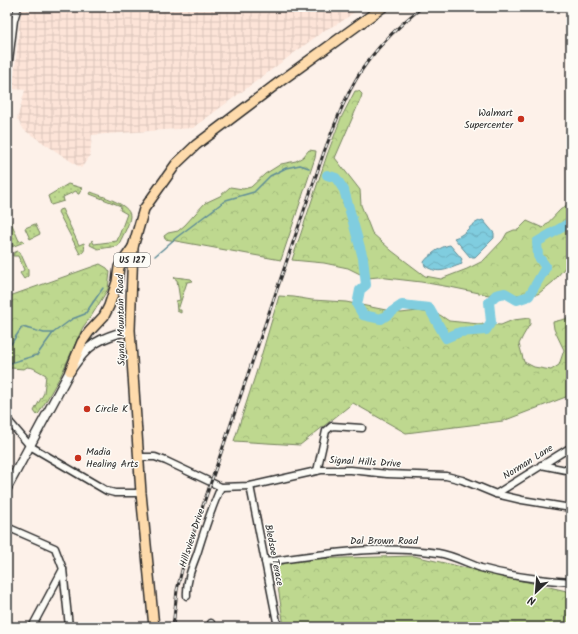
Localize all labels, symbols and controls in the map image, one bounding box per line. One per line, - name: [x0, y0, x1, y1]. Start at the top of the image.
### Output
- place label: Walmart Supercenter: [464, 105, 514, 133]
- marker: Walmart Supercenter: [516, 114, 526, 124]
- road number: US 127: [114, 253, 150, 267]
- street label: Signal Mountain Road: [112, 273, 130, 366]
- place label: Circle K: [95, 401, 128, 417]
- marker: Circle K: [82, 404, 92, 414]
- street label: Norman Lane: [500, 440, 557, 484]
- place label: Madia Healing Arts: [86, 444, 139, 472]
- street label: Signal Hills Drive: [329, 452, 402, 472]
- marker: Madia Healing Arts: [73, 453, 83, 463]
- street label: Hillsview Drive: [175, 506, 209, 569]
- street label: Bledsoe Terace: [260, 523, 288, 588]
- street label: Dal Brown Road: [350, 533, 419, 549]
- north arrow: [516, 572, 556, 612]
- text: N: [525, 590, 539, 610]

